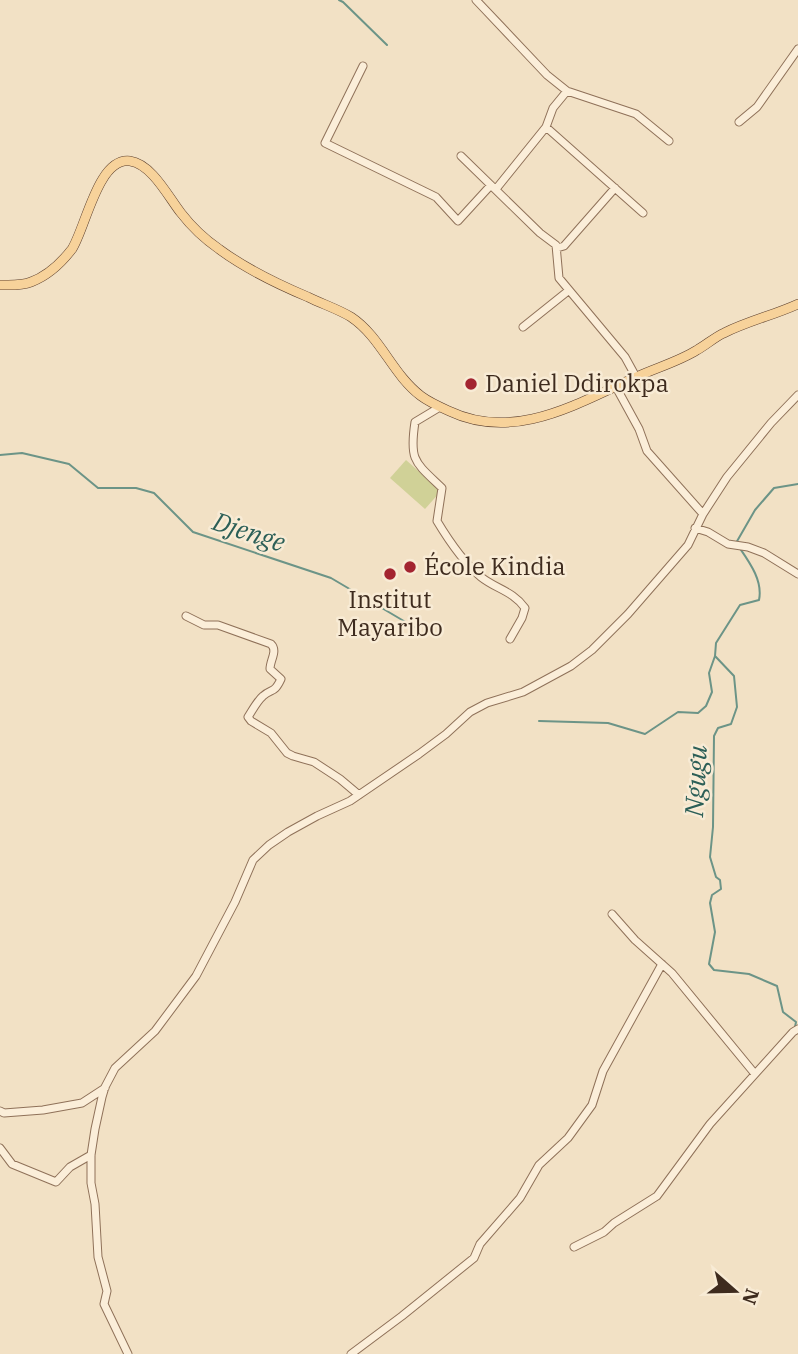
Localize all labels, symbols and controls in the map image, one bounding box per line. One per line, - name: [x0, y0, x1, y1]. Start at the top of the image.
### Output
- place label: Daniel Ddirokpa: [485, 367, 669, 399]
- marker: Daniel Ddirokpa: [463, 376, 479, 392]
- water label: Djenge: [208, 503, 290, 559]
- place label: École Kindia: [424, 550, 566, 582]
- marker: École Kindia: [402, 559, 418, 575]
- marker: Institut Mayaribo: [382, 566, 398, 582]
- place label: Institut Mayaribo: [337, 583, 443, 643]
- water label: Ngugu: [676, 744, 714, 819]
- north arrow: [700, 1256, 770, 1326]
- text: N: [737, 1286, 765, 1308]

